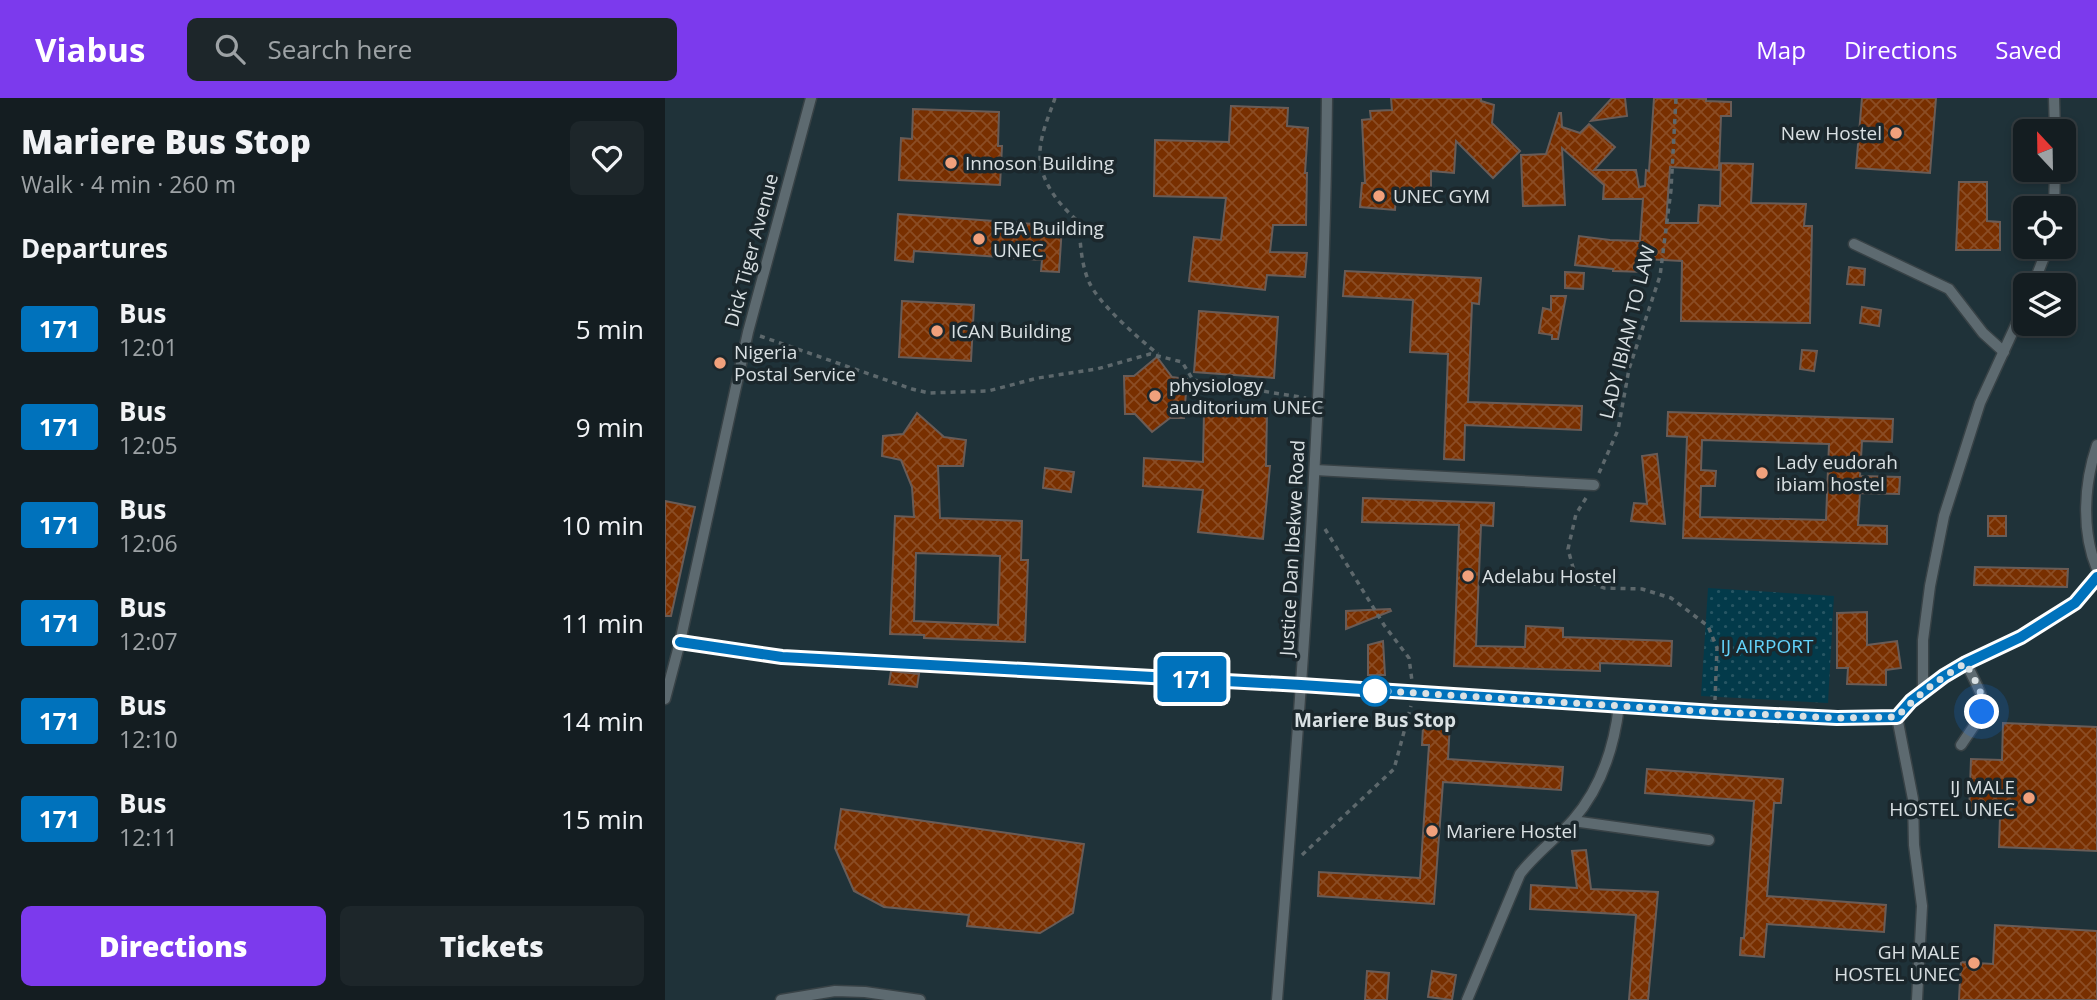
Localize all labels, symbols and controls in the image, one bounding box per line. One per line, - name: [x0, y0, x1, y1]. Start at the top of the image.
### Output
- search box: [187, 18, 677, 81]
- text: Viabus: [35, 27, 145, 72]
- icon: search: [211, 30, 249, 68]
- text: Search here: [267, 31, 412, 67]
- text: Map: [1756, 33, 1806, 66]
- text: Directions: [1844, 33, 1957, 66]
- text: Saved: [1995, 33, 2062, 66]
- text: Mariere Bus Stop: [21, 119, 311, 164]
- north arrow: [2013, 119, 2075, 182]
- map controls: [2013, 119, 2076, 336]
- place label: New Hostel: [1781, 120, 1882, 146]
- button: heart: [570, 121, 644, 195]
- marker: New Hostel: [1888, 125, 1904, 141]
- place label: Innoson Building: [965, 150, 1114, 176]
- marker: Innoson Building: [943, 155, 959, 171]
- text: Walk · 4 min · 260 m: [21, 168, 236, 200]
- street label: Dick Tiger Avenue: [718, 170, 784, 330]
- place label: UNEC GYM: [1393, 183, 1490, 209]
- marker: UNEC GYM: [1371, 188, 1387, 204]
- button: locate: [2013, 196, 2076, 259]
- place label: FBA Building UNEC: [993, 215, 1104, 263]
- text: Departures: [21, 230, 168, 266]
- marker: FBA Building UNEC: [971, 231, 987, 247]
- street label: LADY IBIAM TO LAW: [1593, 242, 1661, 421]
- button: layers: [2013, 273, 2076, 336]
- text: Bus: [119, 295, 166, 331]
- text: 5 min: [576, 311, 644, 347]
- text: 171: [39, 312, 80, 345]
- place label: ICAN Building: [951, 318, 1071, 344]
- marker: ICAN Building: [929, 323, 945, 339]
- text: 12:01: [119, 331, 178, 363]
- place label: Nigeria Postal Service: [734, 339, 856, 387]
- marker: Nigeria Postal Service: [712, 355, 728, 371]
- place label: physiology auditorium UNEC: [1169, 372, 1323, 420]
- marker: physiology auditorium UNEC: [1147, 388, 1163, 404]
- text: Bus: [119, 393, 166, 429]
- text: 9 min: [576, 409, 644, 445]
- text: 171: [39, 410, 80, 443]
- text: 12:05: [119, 429, 178, 461]
- street label: Justice Dan Ibekwe Road: [1273, 439, 1311, 659]
- place label: Lady eudorah ibiam hostel: [1776, 449, 1898, 497]
- marker: Lady eudorah ibiam hostel: [1754, 465, 1770, 481]
- text: Bus: [119, 491, 166, 527]
- text: 10 min: [561, 507, 644, 543]
- text: 171: [39, 508, 80, 541]
- text: 12:06: [119, 527, 178, 559]
- place label: Adelabu Hostel: [1482, 563, 1617, 589]
- marker: Adelabu Hostel: [1460, 568, 1476, 584]
- text: Bus: [119, 589, 166, 625]
- text: 11 min: [561, 605, 644, 641]
- text: 171: [39, 606, 80, 639]
- text: 12:07: [119, 625, 178, 657]
- park label: IJ AIRPORT: [1721, 633, 1814, 659]
- line badge: 171: [1152, 656, 1232, 702]
- text: 171: [1171, 662, 1213, 695]
- marker: Mariere Bus Stop: [1360, 676, 1390, 706]
- text: Bus: [119, 687, 166, 723]
- your location: [1964, 694, 1999, 729]
- text: 14 min: [561, 703, 644, 739]
- text: 171: [39, 704, 80, 737]
- place label: Mariere Bus Stop: [1294, 707, 1456, 733]
- text: 12:10: [119, 723, 178, 755]
- place label: IJ MALE HOSTEL UNEC: [1889, 774, 2015, 822]
- text: Bus: [119, 785, 166, 821]
- marker: IJ MALE HOSTEL UNEC: [2021, 790, 2037, 806]
- text: 15 min: [561, 801, 644, 837]
- text: 171: [39, 802, 80, 835]
- place label: Mariere Hostel: [1446, 818, 1577, 844]
- text: 12:11: [119, 821, 178, 853]
- marker: Mariere Hostel: [1424, 823, 1440, 839]
- button: Directions: [21, 906, 326, 986]
- button: Tickets: [340, 906, 644, 986]
- place label: GH MALE HOSTEL UNEC: [1834, 939, 1960, 987]
- marker: GH MALE HOSTEL UNEC: [1966, 955, 1982, 971]

